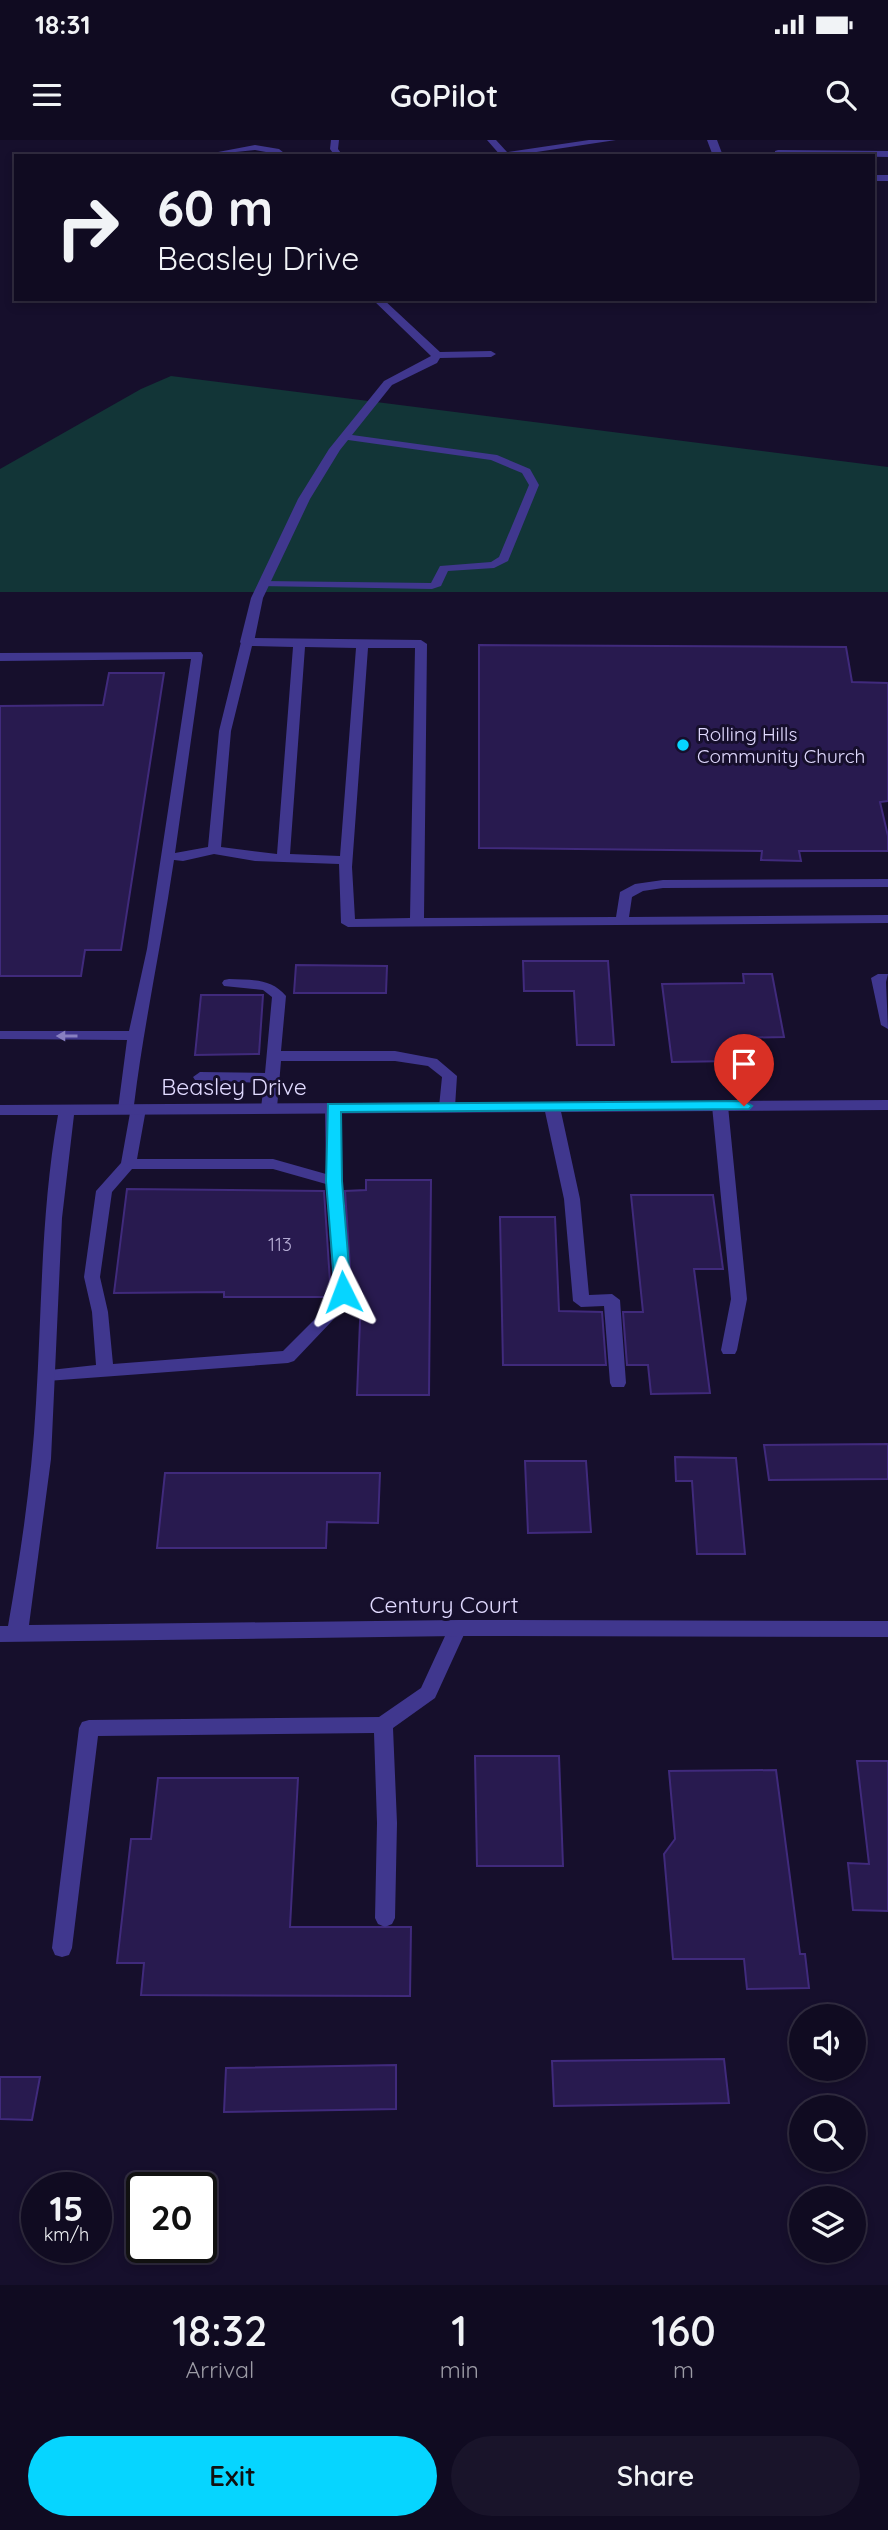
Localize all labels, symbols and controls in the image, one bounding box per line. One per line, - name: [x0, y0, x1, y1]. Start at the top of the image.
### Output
- text: 18:31: [35, 8, 91, 41]
- text: GoPilot: [390, 75, 498, 115]
- icon: menu: [28, 76, 66, 114]
- icon: search: [822, 76, 860, 114]
- text: 60 m: [157, 177, 273, 238]
- icon: right: [42, 182, 133, 273]
- text: Beasley Drive: [157, 238, 359, 278]
- place label: Rolling Hills Community Church: [697, 722, 865, 768]
- marker: Rolling Hills Community Church: [675, 737, 691, 753]
- one-way arrow: [56, 1030, 78, 1042]
- pin: [714, 1034, 774, 1106]
- icon: arrive: [725, 1045, 763, 1083]
- street label: Beasley Drive: [161, 1072, 307, 1101]
- house number: 113: [268, 1232, 292, 1256]
- position arrow: [306, 1255, 380, 1329]
- street label: Century Court: [369, 1590, 519, 1619]
- map controls: [789, 2004, 866, 2263]
- button: sound: [789, 2004, 866, 2081]
- button: search: [789, 2095, 866, 2172]
- speed limit sign: 20: [126, 2172, 217, 2263]
- text: 15: [50, 2186, 83, 2230]
- button: layers: [789, 2186, 866, 2263]
- text: km/h: [44, 2223, 89, 2246]
- text: 18:32: [172, 2304, 268, 2357]
- text: 1: [451, 2304, 467, 2357]
- text: 160: [651, 2304, 716, 2357]
- text: Arrival: [185, 2355, 254, 2384]
- text: min: [440, 2355, 479, 2384]
- text: m: [673, 2355, 694, 2384]
- button: Exit: [28, 2436, 437, 2516]
- button: Share: [451, 2436, 860, 2516]

